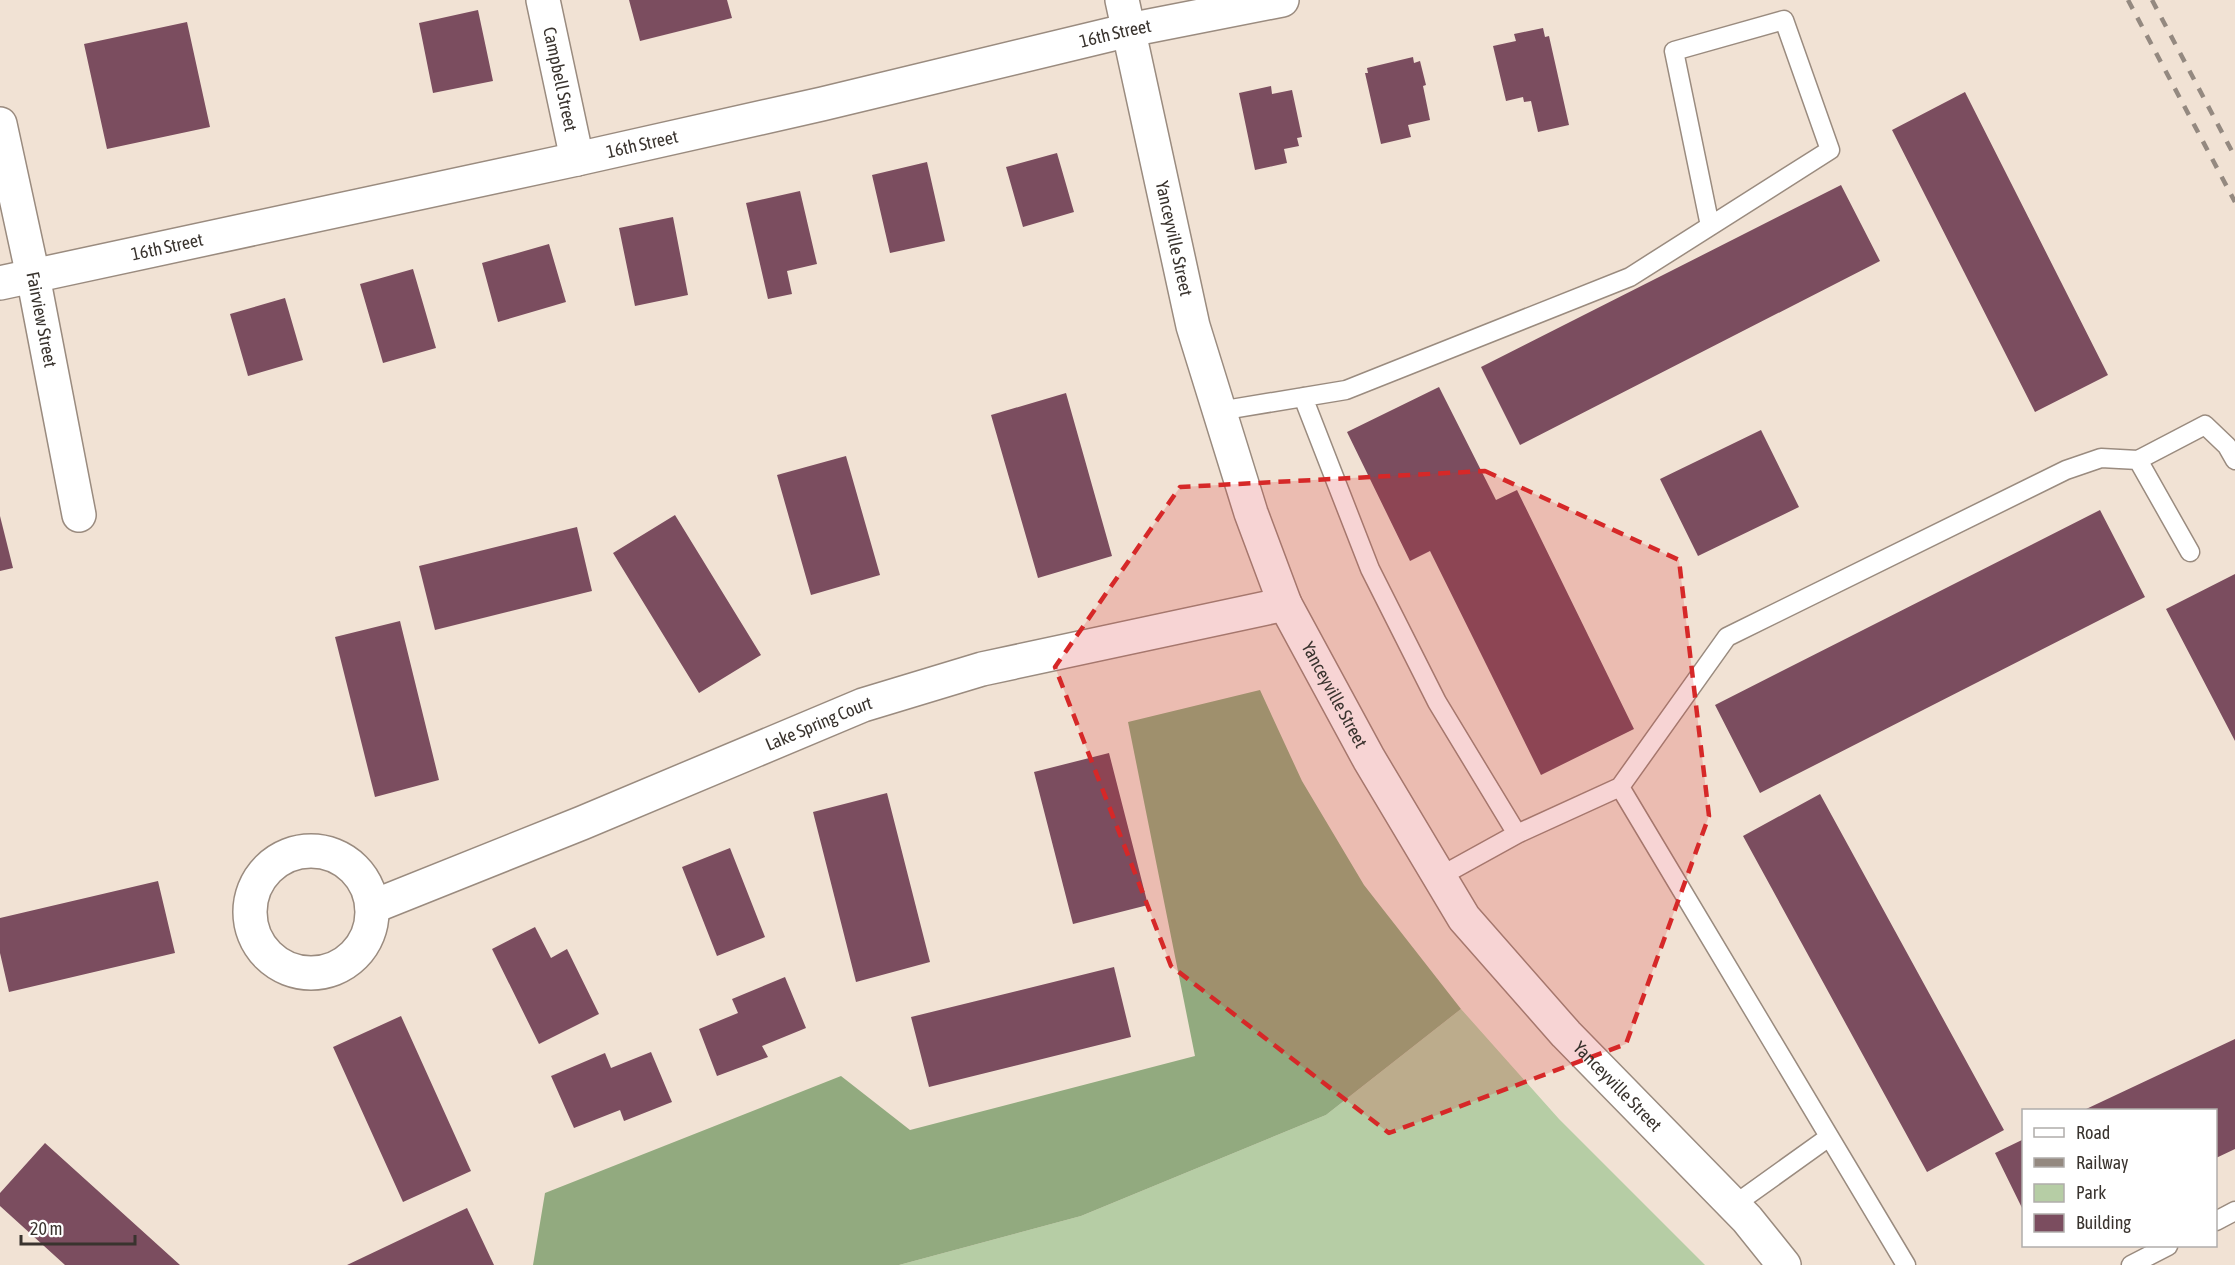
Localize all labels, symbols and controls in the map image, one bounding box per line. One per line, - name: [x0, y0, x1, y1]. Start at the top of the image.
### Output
- street label: 16th Street: [1077, 15, 1153, 52]
- street label: Campbell Street: [539, 25, 582, 133]
- street label: 16th Street: [604, 126, 680, 162]
- street label: Yanceyville Street: [1152, 179, 1197, 298]
- street label: 16th Street: [129, 229, 205, 265]
- street label: Fairview Street: [22, 270, 61, 369]
- street label: Yanceyville Street: [1298, 638, 1372, 751]
- street label: Lake Spring Court: [762, 692, 874, 755]
- street label: Yanceyville Street: [1569, 1037, 1666, 1135]
- legend: [2022, 1109, 2217, 1247]
- text: Road: [2076, 1122, 2110, 1143]
- text: Railway: [2076, 1152, 2128, 1173]
- text: Park: [2076, 1182, 2106, 1203]
- scale bar: [21, 1208, 135, 1246]
- text: Building: [2076, 1212, 2131, 1233]
- text: 20 m: [30, 1218, 62, 1239]

